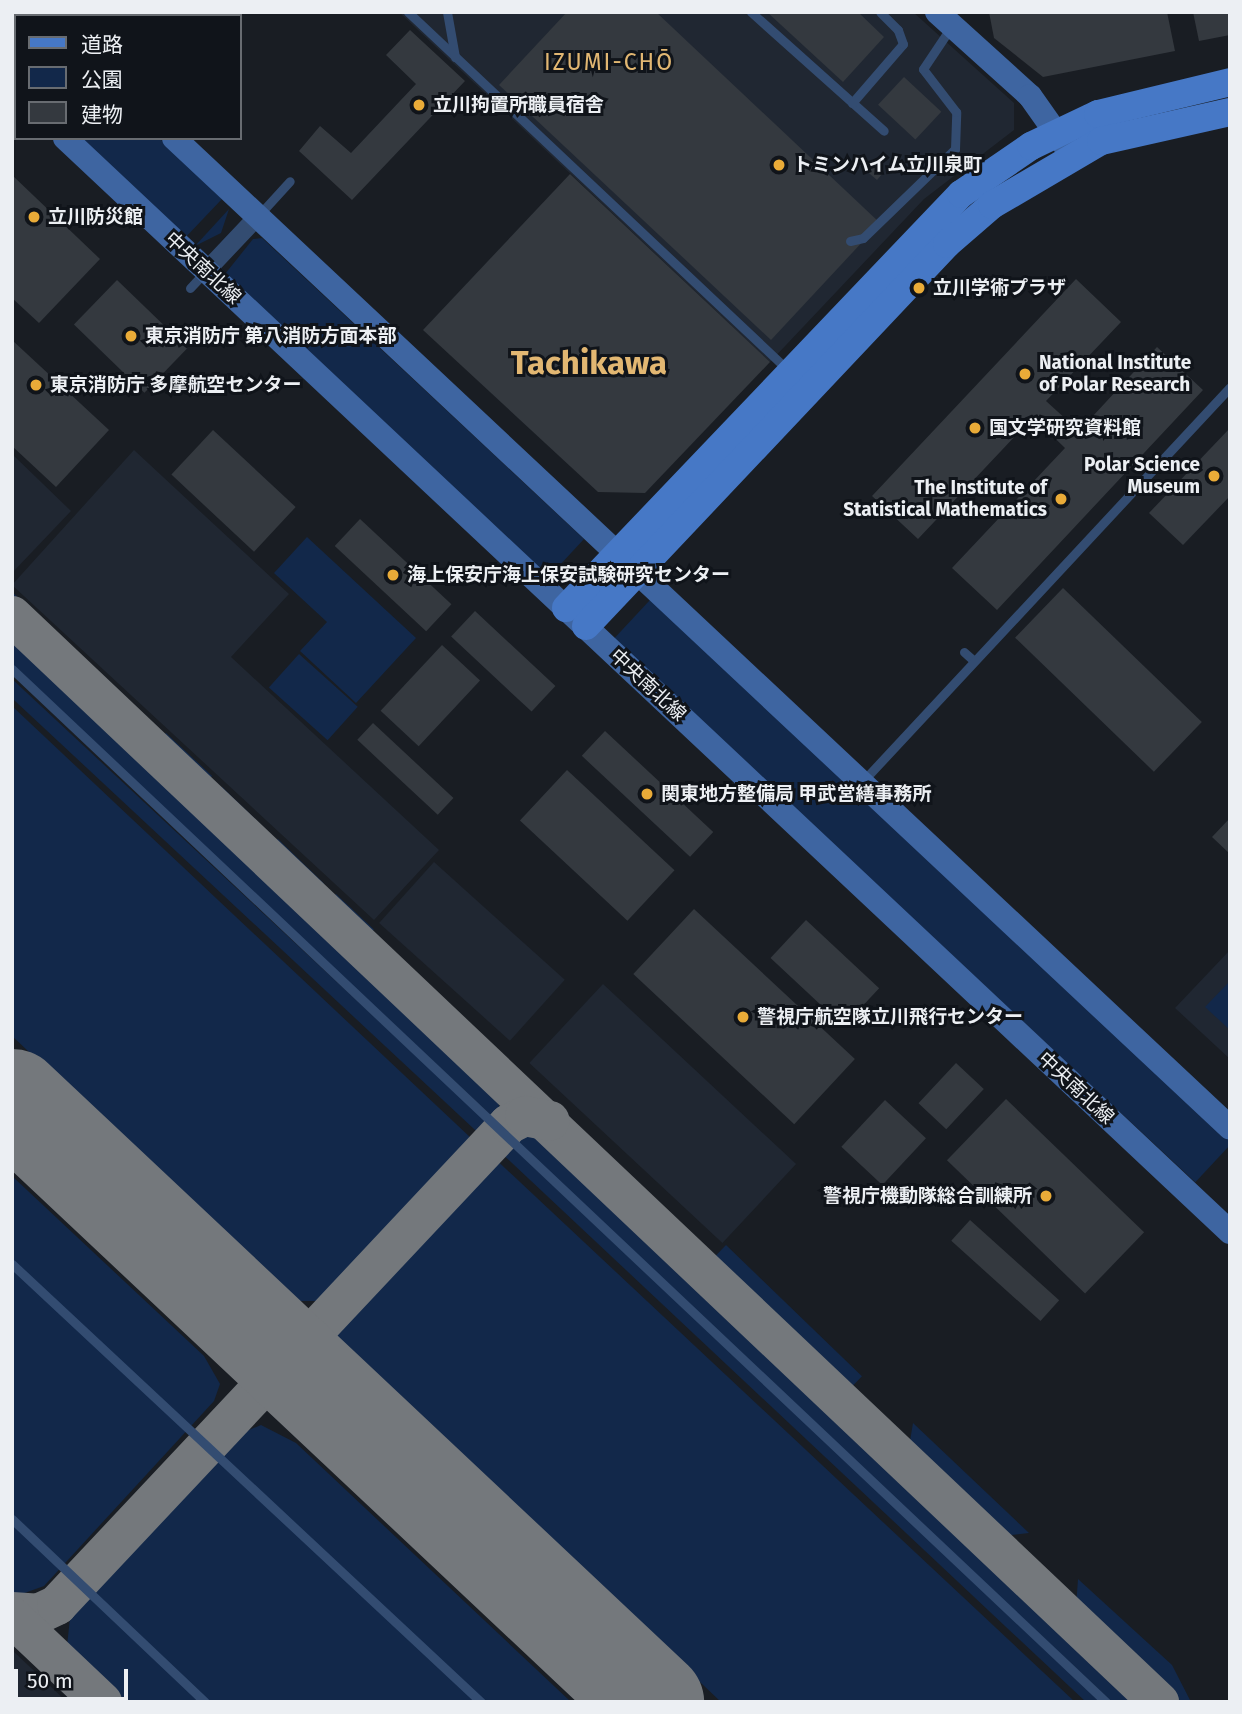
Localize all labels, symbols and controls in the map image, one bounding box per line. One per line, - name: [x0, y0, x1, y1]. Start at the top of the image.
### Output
- legend: [14, 14, 242, 140]
- text: 道路: [81, 32, 123, 58]
- district label: IZUMI-CHŌ: [545, 48, 673, 76]
- text: 公園: [81, 67, 123, 93]
- place label: 立川拘置所職員宿舎: [433, 94, 604, 116]
- marker: 立川拘置所職員宿舎: [411, 97, 427, 113]
- text: 建物: [81, 102, 123, 128]
- place label: トミンハイム立川泉町: [793, 154, 983, 176]
- marker: トミンハイム立川泉町: [771, 157, 787, 173]
- place label: 立川防災館: [48, 206, 143, 228]
- marker: 立川防災館: [26, 209, 42, 225]
- street label: 中央南北線: [160, 227, 246, 309]
- place label: 立川学術プラザ: [933, 277, 1066, 299]
- marker: 立川学術プラザ: [911, 280, 927, 296]
- place label: 東京消防庁 第八消防方面本部: [145, 325, 397, 347]
- marker: 東京消防庁 第八消防方面本部: [123, 328, 139, 344]
- district label: Tachikawa: [511, 344, 667, 384]
- place label: National Institute of Polar Research: [1039, 352, 1191, 396]
- marker: National Institute of Polar Research: [1017, 366, 1033, 382]
- place label: 東京消防庁 多摩航空センター: [50, 374, 302, 396]
- marker: 東京消防庁 多摩航空センター: [28, 377, 44, 393]
- place label: 国文学研究資料館: [989, 417, 1141, 439]
- marker: 国文学研究資料館: [967, 420, 983, 436]
- place label: Polar Science Museum: [1084, 454, 1200, 498]
- marker: Polar Science Museum: [1206, 468, 1222, 484]
- place label: The Institute of Statistical Mathematics: [843, 477, 1047, 521]
- marker: The Institute of Statistical Mathematics: [1053, 491, 1069, 507]
- place label: 海上保安庁海上保安試験研究センター: [407, 564, 730, 586]
- marker: 海上保安庁海上保安試験研究センター: [385, 567, 401, 583]
- street label: 中央南北線: [605, 644, 691, 726]
- place label: 関東地方整備局 甲武営繕事務所: [661, 783, 932, 805]
- marker: 関東地方整備局 甲武営繕事務所: [639, 786, 655, 802]
- place label: 警視庁航空隊立川飛行センター: [757, 1006, 1023, 1028]
- marker: 警視庁航空隊立川飛行センター: [735, 1009, 751, 1025]
- street label: 中央南北線: [1033, 1047, 1119, 1129]
- place label: 警視庁機動隊総合訓練所: [823, 1185, 1032, 1207]
- marker: 警視庁機動隊総合訓練所: [1038, 1188, 1054, 1204]
- scale bar: [18, 1654, 131, 1698]
- text: 50 m: [27, 1668, 73, 1694]

